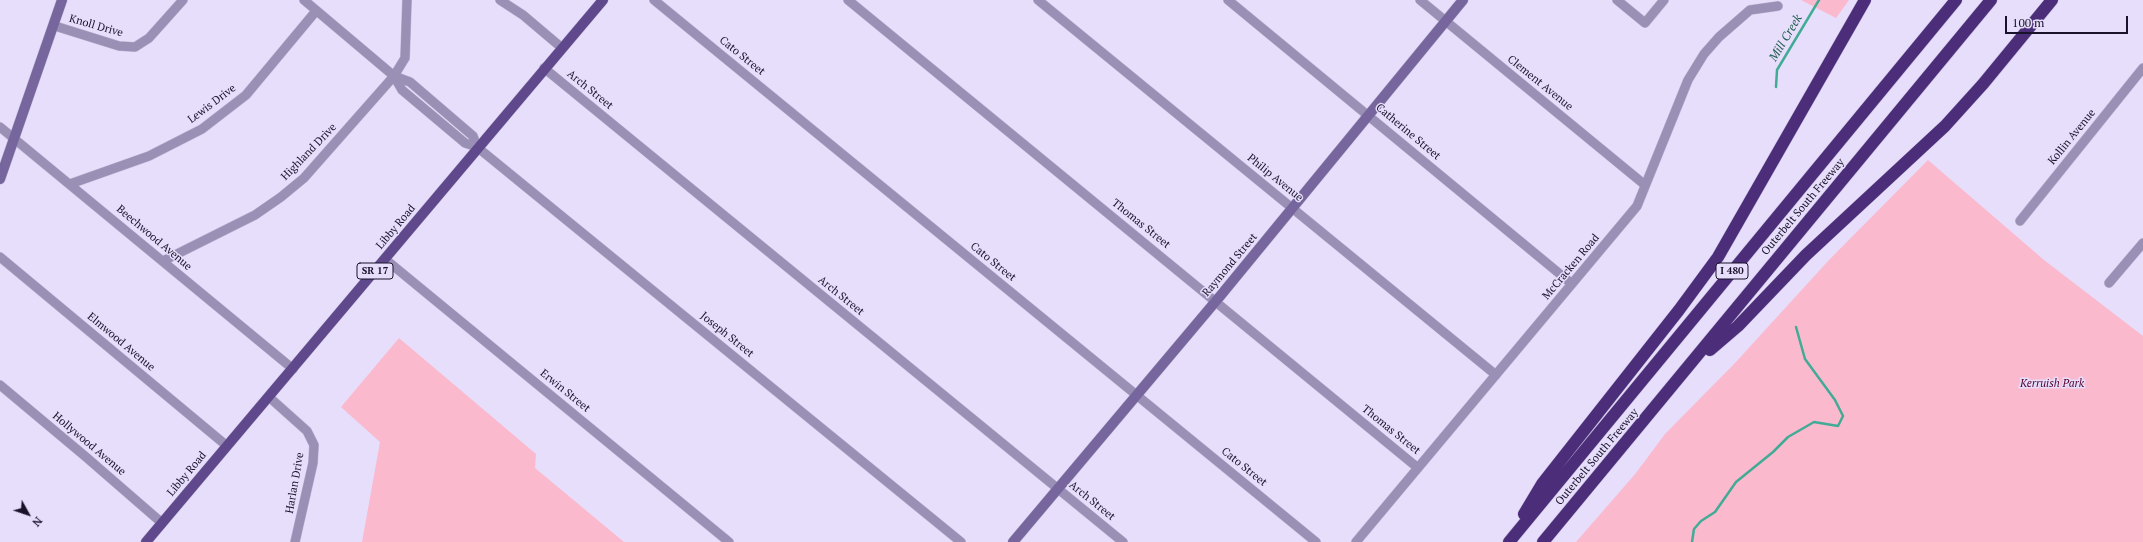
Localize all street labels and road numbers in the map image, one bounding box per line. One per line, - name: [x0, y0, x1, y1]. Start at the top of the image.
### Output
- street label: Knoll Drive: [68, 12, 124, 40]
- street label: Cato Street: [717, 34, 767, 78]
- street label: Clement Avenue: [1505, 53, 1575, 113]
- street label: Arch Street: [564, 67, 616, 113]
- street label: Lewis Drive: [185, 82, 239, 126]
- street label: Catherine Street: [1373, 101, 1443, 163]
- street label: Kollin Avenue: [2046, 106, 2098, 168]
- street label: Highland Drive: [279, 121, 339, 183]
- street label: Philip Avenue: [1244, 152, 1306, 204]
- street label: Outerbelt South Freeway: [1759, 156, 1847, 258]
- street label: Thomas Street: [1109, 196, 1173, 252]
- street label: Libby Road: [374, 202, 418, 252]
- street label: Beechwood Avenue: [114, 203, 194, 273]
- street label: Raymond Street: [1200, 231, 1260, 299]
- street label: McCracken Road: [1540, 232, 1602, 302]
- street label: Cato Street: [968, 240, 1018, 284]
- road number: SR 17: [357, 263, 393, 279]
- road number: I 480: [1716, 263, 1748, 279]
- street label: Arch Street: [815, 273, 867, 319]
- street label: Joseph Street: [698, 309, 756, 361]
- street label: Elmwood Avenue: [85, 310, 157, 374]
- street label: Erwin Street: [537, 367, 593, 415]
- street label: Thomas Street: [1359, 402, 1423, 458]
- street label: Outerbelt South Freeway: [1553, 406, 1641, 508]
- street label: Hollywood Avenue: [50, 410, 128, 478]
- street label: Cato Street: [1219, 445, 1269, 489]
- street label: Libby Road: [165, 449, 209, 499]
- street label: Harlan Drive: [283, 451, 307, 515]
- street label: Arch Street: [1066, 478, 1118, 524]

